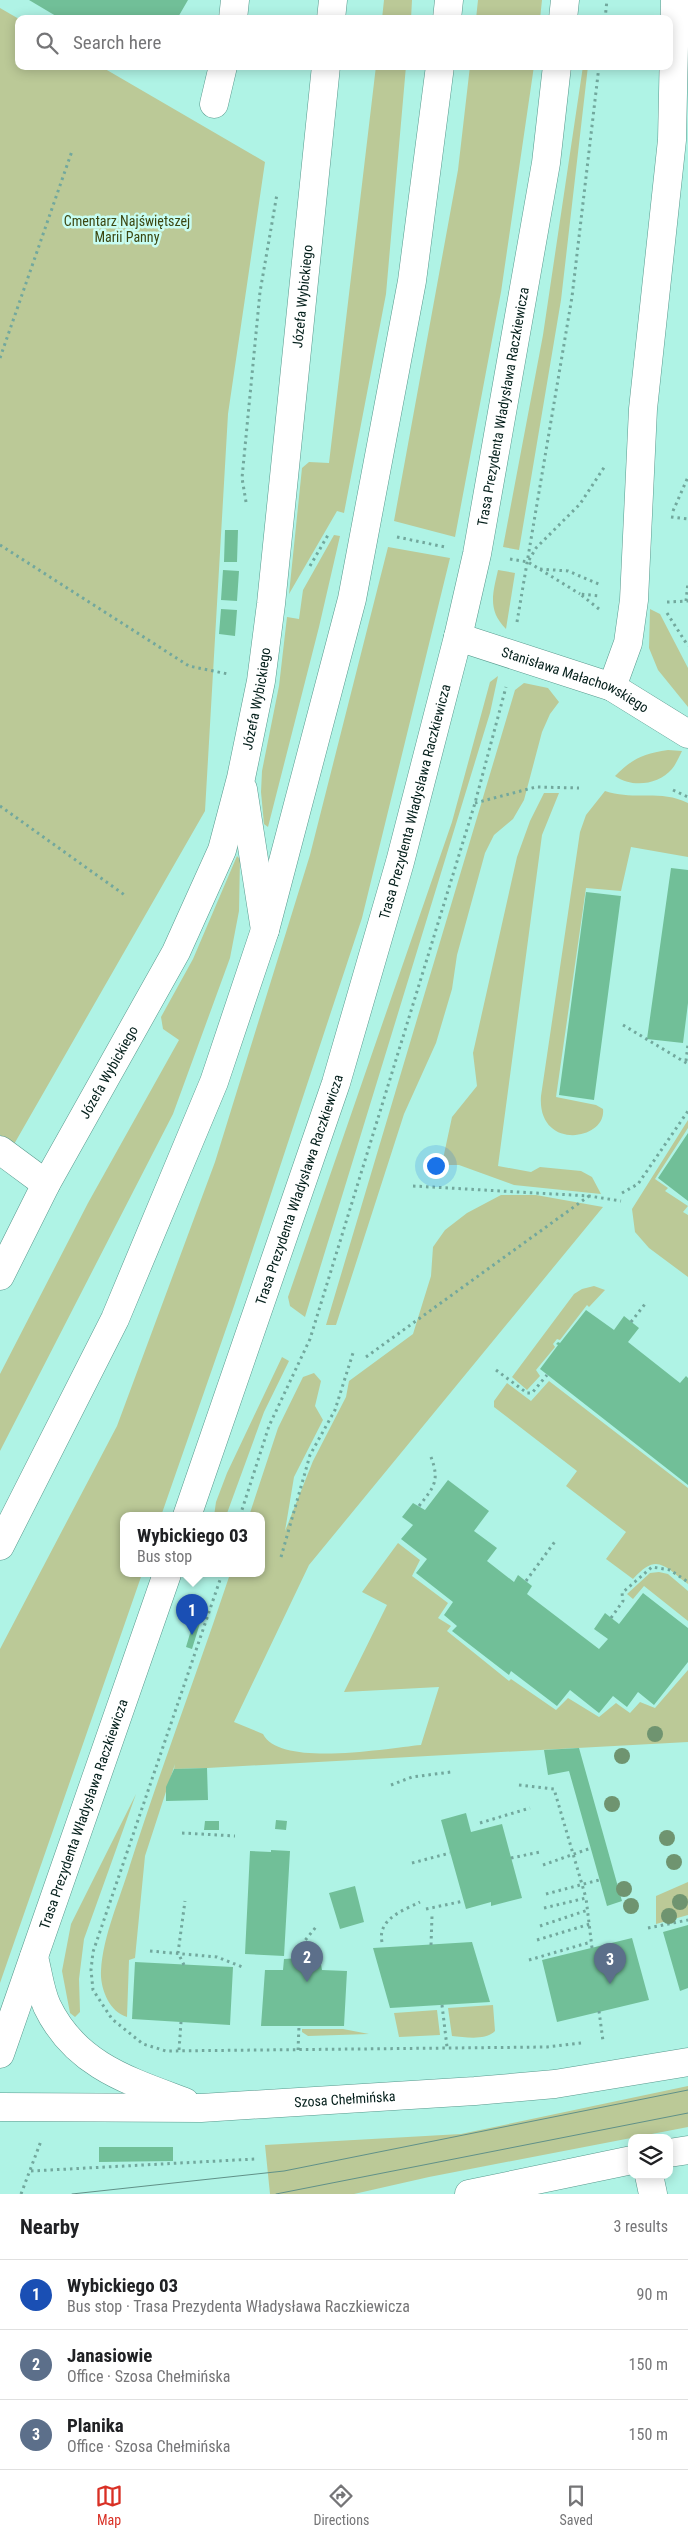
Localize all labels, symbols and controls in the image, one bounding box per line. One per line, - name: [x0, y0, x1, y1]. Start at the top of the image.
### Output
- search box: [15, 15, 673, 70]
- icon: search: [33, 29, 61, 57]
- text: Search here: [73, 31, 161, 54]
- park label: Cmentarz Najświętszej Marii Panny: [64, 213, 190, 245]
- street label: Józefa Wybickiego: [289, 244, 316, 349]
- street label: Trasa Prezydenta Władysława Raczkiewicza: [474, 286, 532, 528]
- street label: Stanisława Małachowskiego: [500, 644, 652, 716]
- street label: Józefa Wybickiego: [239, 647, 273, 751]
- street label: Trasa Prezydenta Władysława Raczkiewicza: [376, 683, 453, 921]
- street label: Józefa Wybickiego: [76, 1023, 141, 1121]
- street label: Trasa Prezydenta Władysława Raczkiewicza: [252, 1073, 346, 1307]
- your location: [423, 1153, 449, 1179]
- popup: [120, 1512, 265, 1577]
- text: Wybickiego 03: [137, 1524, 248, 1547]
- text: Bus stop: [137, 1547, 192, 1566]
- pin: 1: [176, 1594, 208, 1635]
- street label: Trasa Prezydenta Władysława Raczkiewicza: [36, 1697, 131, 1931]
- pin: 2: [291, 1941, 323, 1982]
- pin: 3: [594, 1943, 626, 1984]
- street label: Szosa Chełmińska: [294, 2088, 396, 2110]
- map controls: [628, 2134, 673, 2179]
- button: layers: [628, 2134, 673, 2179]
- text: Nearby: [20, 2215, 79, 2239]
- text: 3 results: [613, 2217, 668, 2236]
- text: Wybickiego 03: [67, 2274, 178, 2297]
- text: 1: [32, 2285, 40, 2304]
- text: 90 m: [636, 2285, 668, 2304]
- text: Bus stop · Trasa Prezydenta Władysława Raczkiewicza: [67, 2297, 410, 2316]
- text: Janasiowie: [67, 2344, 152, 2367]
- text: 2: [32, 2355, 40, 2374]
- text: 150 m: [629, 2355, 668, 2374]
- text: Office · Szosa Chełmińska: [67, 2367, 230, 2386]
- text: Planika: [67, 2414, 124, 2437]
- text: 3: [32, 2425, 40, 2444]
- text: 150 m: [629, 2425, 668, 2444]
- text: Office · Szosa Chełmińska: [67, 2437, 230, 2456]
- tab: Map: [95, 2482, 123, 2528]
- tab: Directions: [313, 2482, 369, 2528]
- tab: Saved: [560, 2482, 593, 2528]

